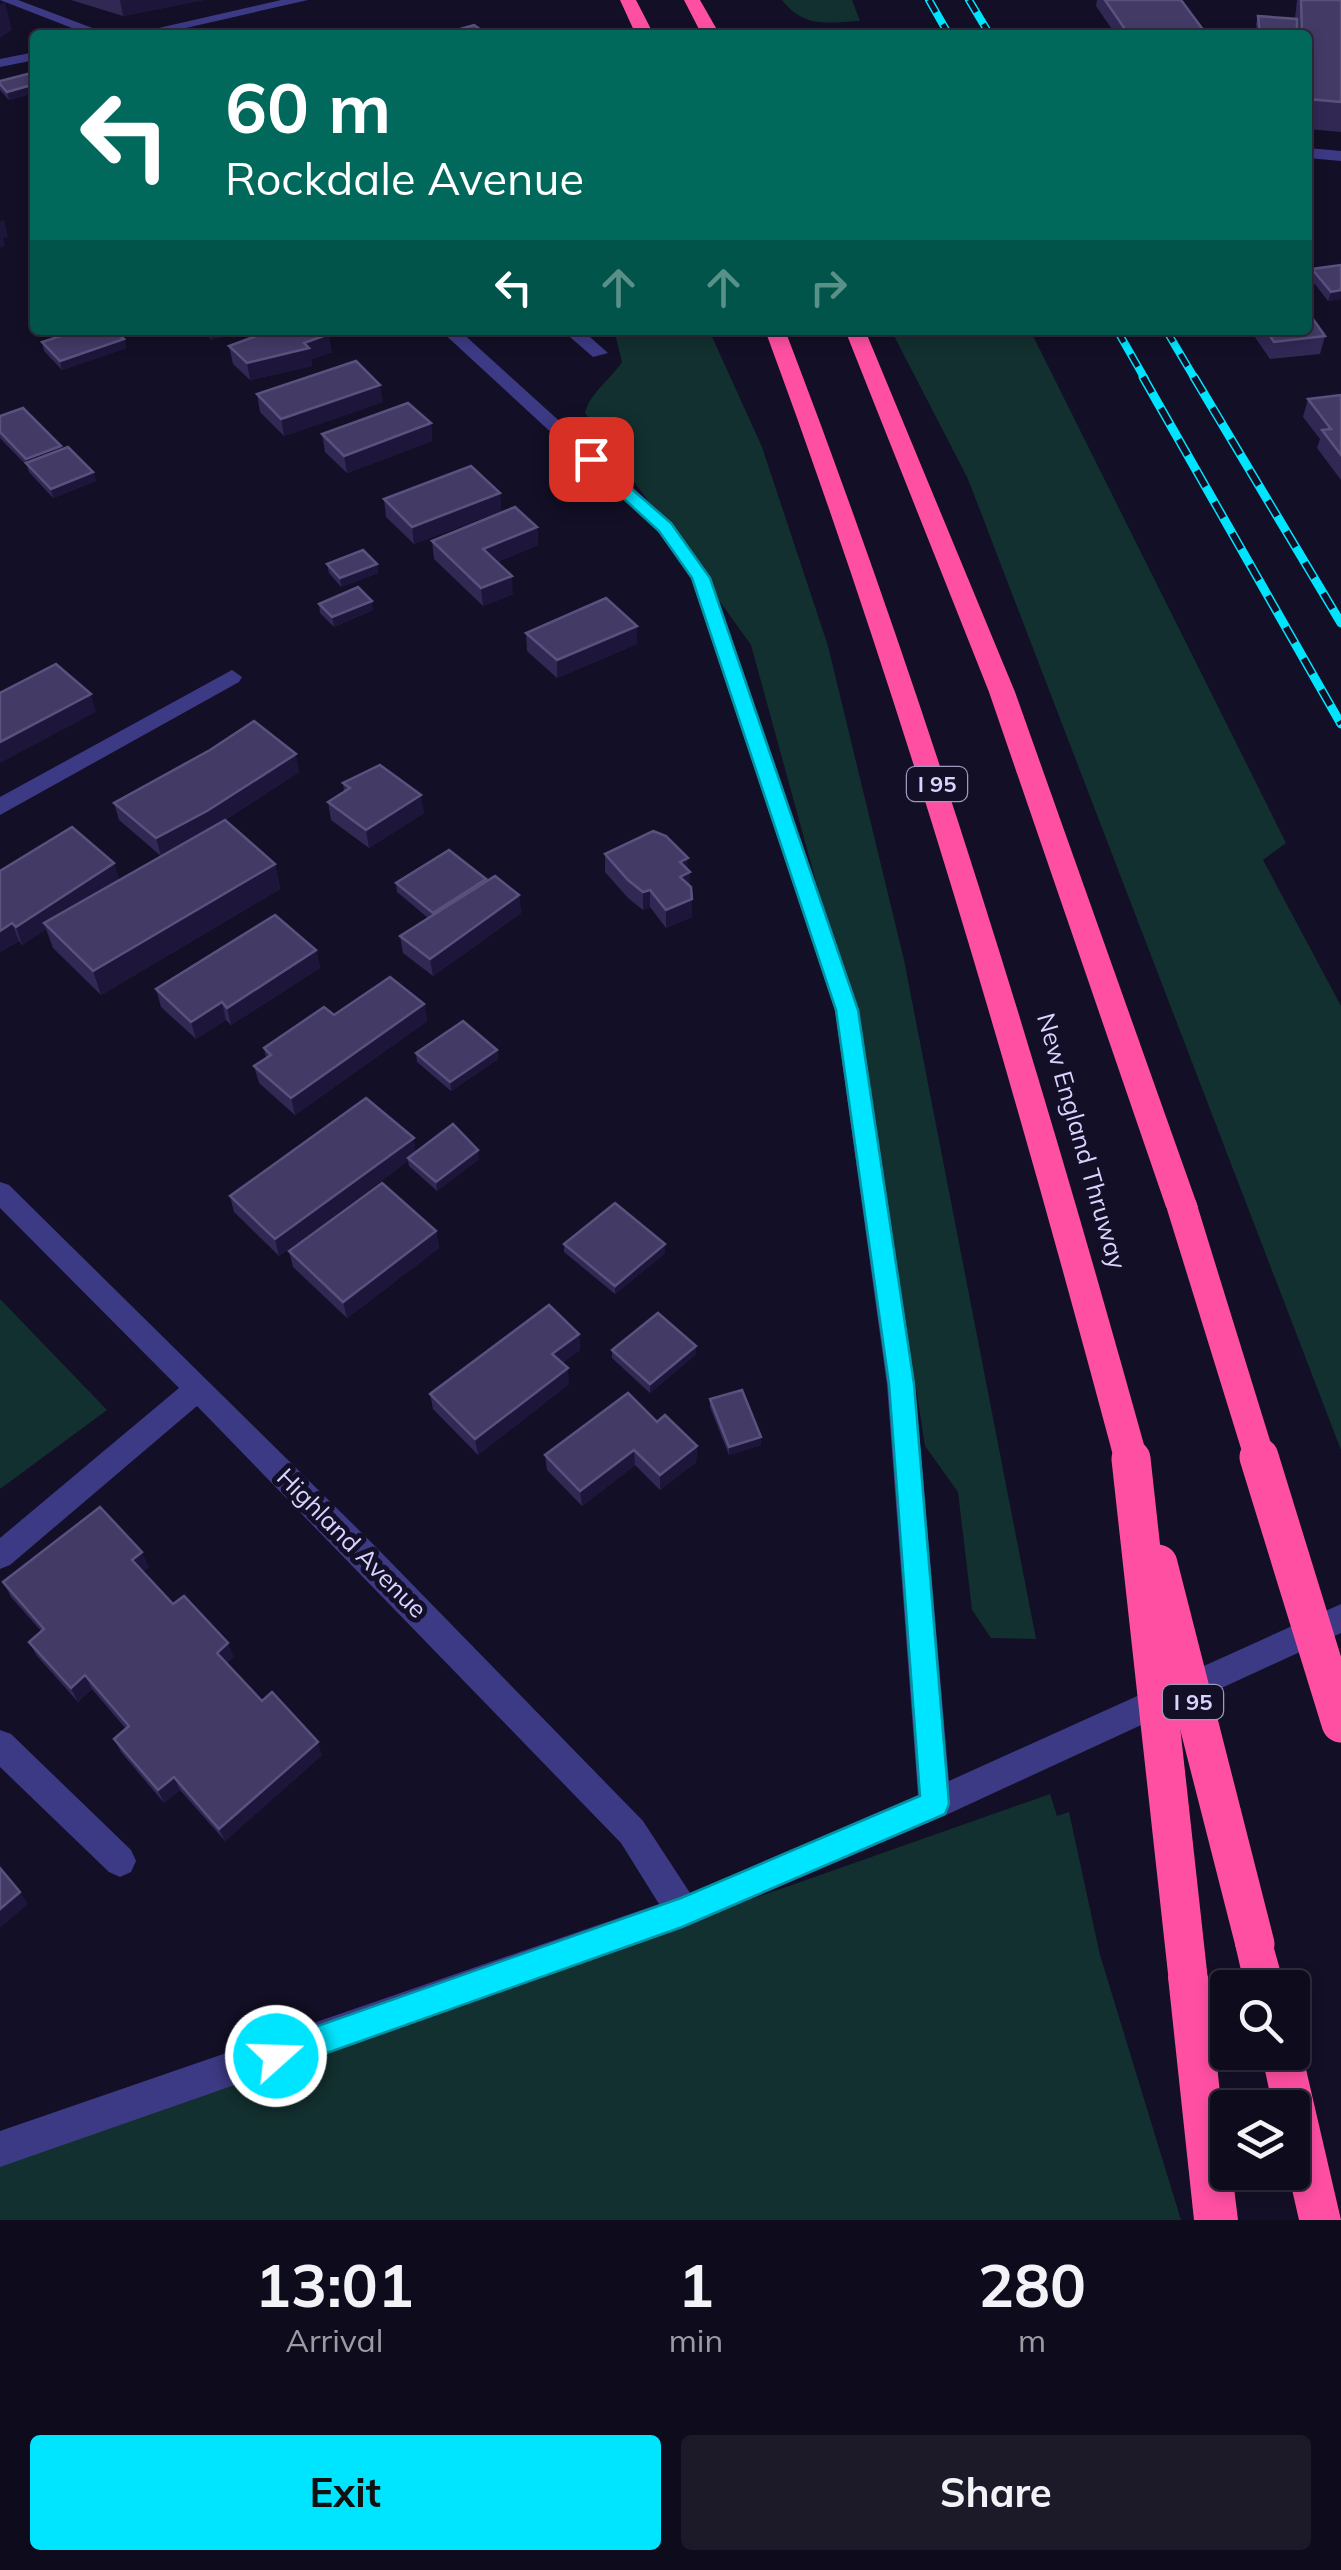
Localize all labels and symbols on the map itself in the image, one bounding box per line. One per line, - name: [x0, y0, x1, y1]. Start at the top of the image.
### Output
- pin: [549, 417, 634, 502]
- road number: I 95: [907, 767, 967, 801]
- street label: New England Thruway: [1031, 1009, 1134, 1272]
- street label: Highland Avenue: [271, 1461, 434, 1624]
- road number: I 95: [1163, 1685, 1223, 1719]
- position arrow: [224, 2004, 328, 2108]

